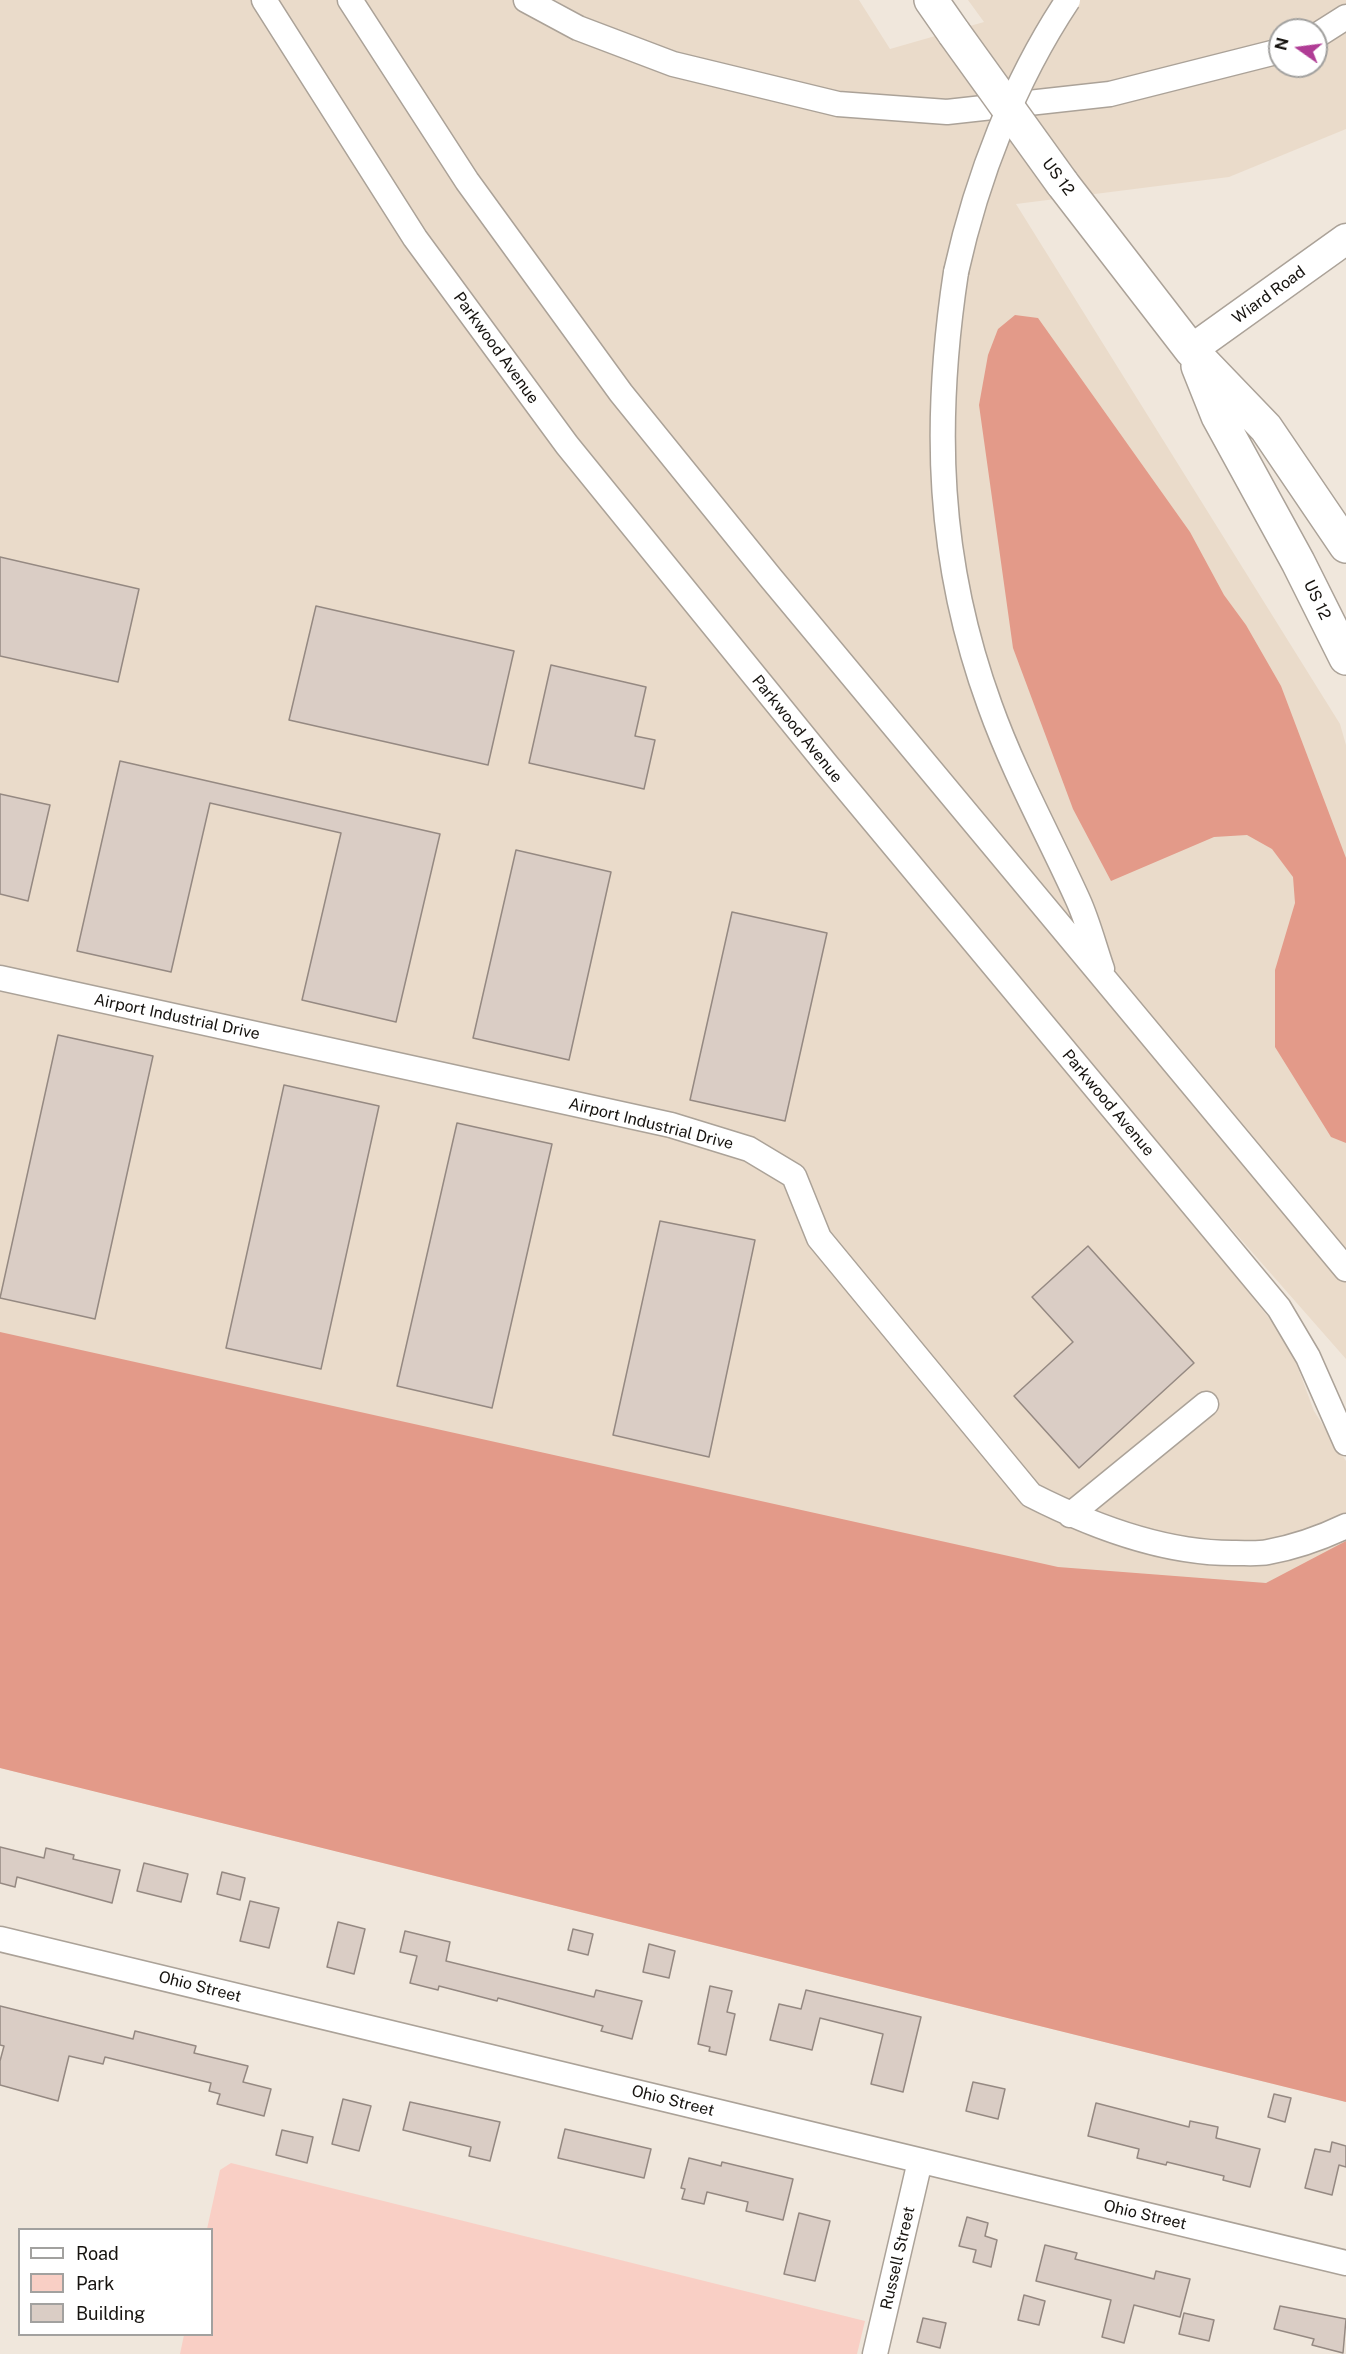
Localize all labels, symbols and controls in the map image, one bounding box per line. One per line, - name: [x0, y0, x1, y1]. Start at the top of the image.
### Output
- north arrow: [1268, 18, 1328, 78]
- text: N: [1271, 36, 1293, 52]
- street label: US 12: [1038, 155, 1078, 199]
- street label: Wiard Road: [1229, 262, 1309, 328]
- street label: Parkwood Avenue: [449, 289, 543, 407]
- street label: US 12: [1299, 577, 1335, 623]
- street label: Parkwood Avenue: [748, 671, 846, 787]
- street label: Airport Industrial Drive: [92, 990, 262, 1044]
- street label: Parkwood Avenue: [1058, 1046, 1158, 1160]
- street label: Airport Industrial Drive: [567, 1094, 735, 1154]
- street label: Ohio Street: [157, 1967, 243, 2007]
- street label: Ohio Street: [630, 2081, 716, 2121]
- street label: Ohio Street: [1102, 2196, 1188, 2234]
- street label: Russell Street: [877, 2205, 919, 2311]
- legend: [18, 2228, 213, 2336]
- text: Road: [76, 2243, 119, 2264]
- text: Park: [76, 2273, 114, 2294]
- text: Building: [76, 2303, 145, 2324]

